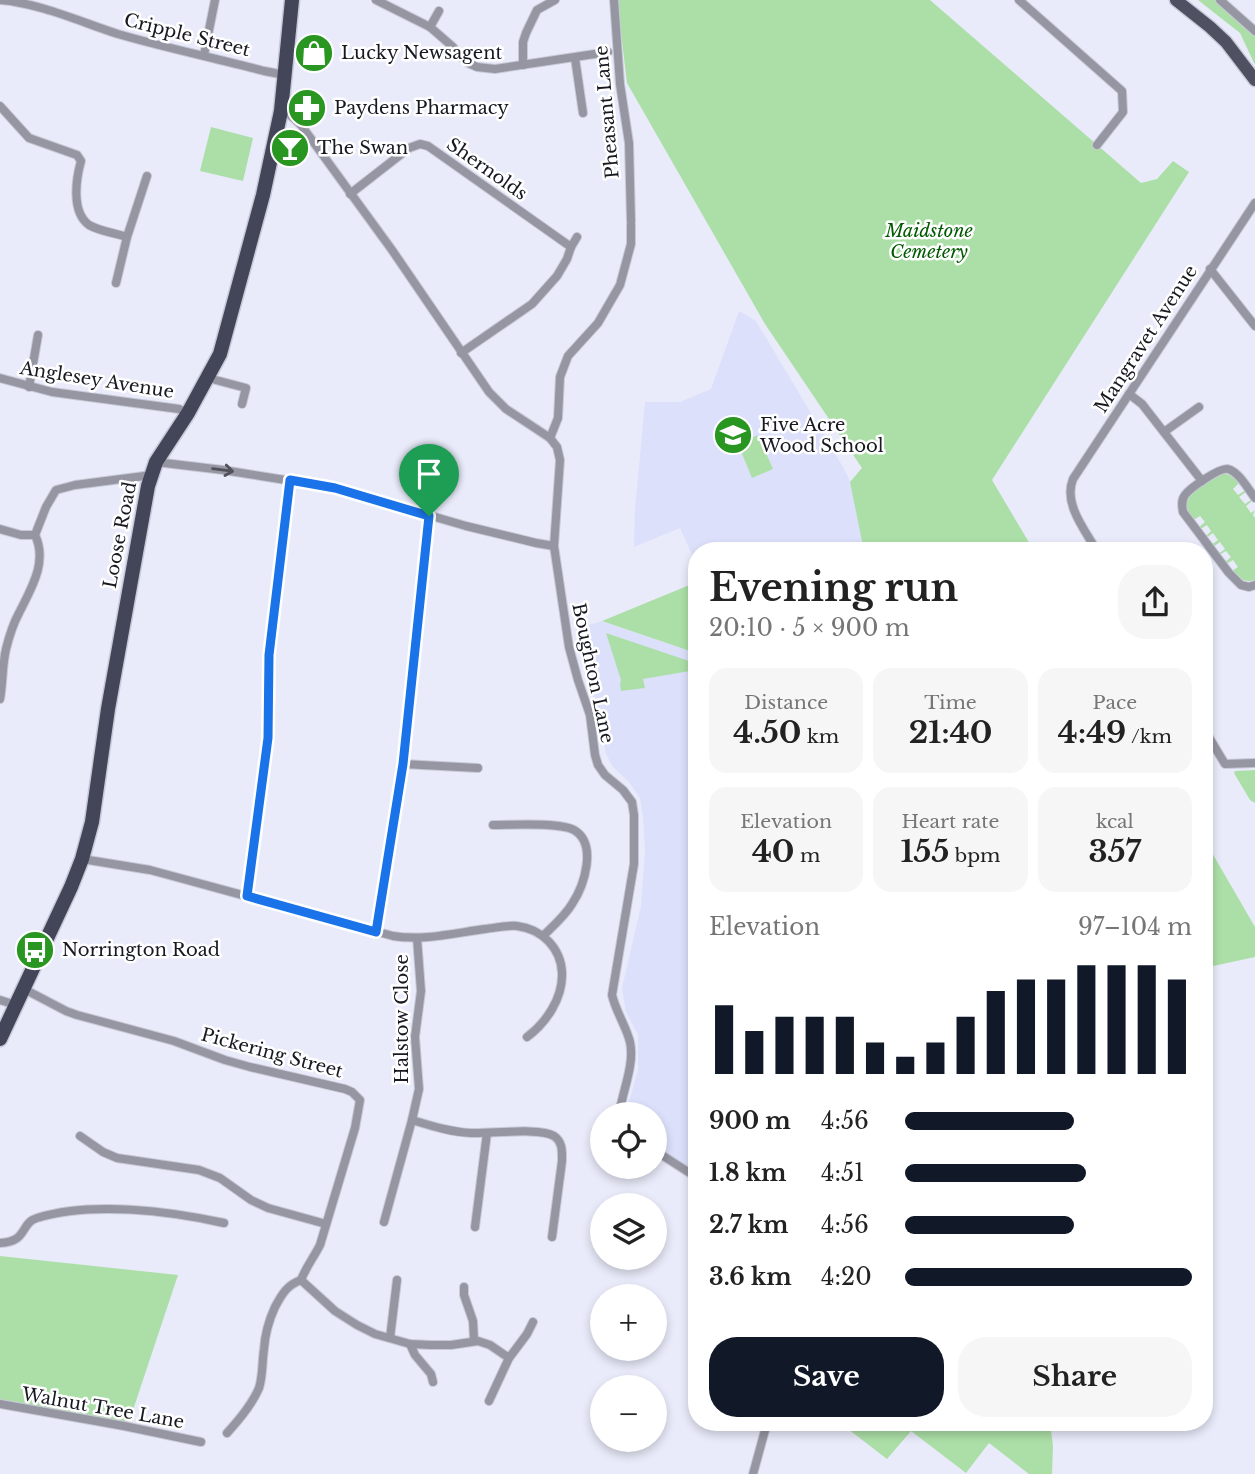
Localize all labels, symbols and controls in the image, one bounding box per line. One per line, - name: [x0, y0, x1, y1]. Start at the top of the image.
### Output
- street label: Cripple Street: [122, 9, 252, 61]
- shop icon: Lucky Newsagent: [293, 32, 335, 74]
- place label: Lucky Newsagent: [341, 42, 503, 64]
- street label: Pheasant Lane: [590, 45, 624, 179]
- pharmacy icon: Paydens Pharmacy: [286, 87, 328, 129]
- place label: Paydens Pharmacy: [334, 97, 509, 119]
- bar icon: The Swan: [269, 127, 311, 169]
- street label: Shernolds: [442, 133, 532, 205]
- place label: The Swan: [317, 137, 408, 159]
- park label: Maidstone Cemetery: [884, 220, 973, 263]
- street label: Mangravet Avenue: [1090, 261, 1202, 417]
- street label: Anglesey Avenue: [18, 357, 175, 403]
- school or university icon: Five Acre Wood School: [712, 414, 754, 456]
- place label: Five Acre Wood School: [759, 414, 884, 457]
- pin: [399, 444, 459, 516]
- icon: arrive: [410, 455, 448, 493]
- one-way arrow: [211, 463, 234, 476]
- street label: Loose Road: [99, 480, 141, 590]
- text: Evening run: [709, 564, 958, 611]
- button: share: [1118, 565, 1192, 639]
- street label: Boughton Lane: [567, 601, 619, 745]
- text: 20:10 · 5 × 900 m: [709, 614, 910, 642]
- text: Distance: [744, 691, 828, 714]
- text: Time: [924, 691, 977, 714]
- text: Pace: [1093, 691, 1137, 714]
- text: 4.50: [733, 714, 802, 751]
- text: 21:40: [909, 714, 992, 751]
- text: 4:49: [1058, 714, 1126, 751]
- text: km: [802, 725, 839, 748]
- text: /km: [1126, 725, 1172, 748]
- text: Elevation: [740, 810, 832, 833]
- text: Heart rate: [902, 810, 999, 833]
- text: kcal: [1096, 810, 1134, 833]
- text: 40: [752, 833, 795, 870]
- text: 155: [901, 833, 949, 870]
- text: 357: [1089, 833, 1141, 870]
- text: m: [795, 844, 820, 867]
- text: bpm: [949, 844, 1000, 867]
- text: Elevation: [709, 913, 820, 941]
- text: 97–104 m: [1078, 913, 1192, 941]
- bus stop icon: Norrington Road: [14, 929, 56, 971]
- place label: Norrington Road: [62, 939, 220, 961]
- street label: Halstow Close: [391, 954, 413, 1084]
- street label: Pickering Street: [199, 1023, 345, 1083]
- map controls: [590, 1102, 667, 1452]
- button: locate: [590, 1102, 667, 1179]
- text: 900 m: [709, 1107, 791, 1135]
- text: 4:56: [821, 1107, 869, 1135]
- text: 1.8 km: [709, 1159, 786, 1187]
- text: 4:51: [821, 1159, 864, 1187]
- button: layers: [590, 1193, 667, 1270]
- text: 2.7 km: [709, 1211, 788, 1239]
- text: 4:56: [821, 1211, 869, 1239]
- text: 3.6 km: [709, 1263, 792, 1291]
- text: 4:20: [821, 1263, 872, 1291]
- button: +: [590, 1284, 667, 1361]
- button: Save: [709, 1337, 944, 1417]
- button: Share: [958, 1337, 1192, 1417]
- button: −: [590, 1375, 667, 1452]
- street label: Walnut Tree Lane: [19, 1383, 186, 1433]

